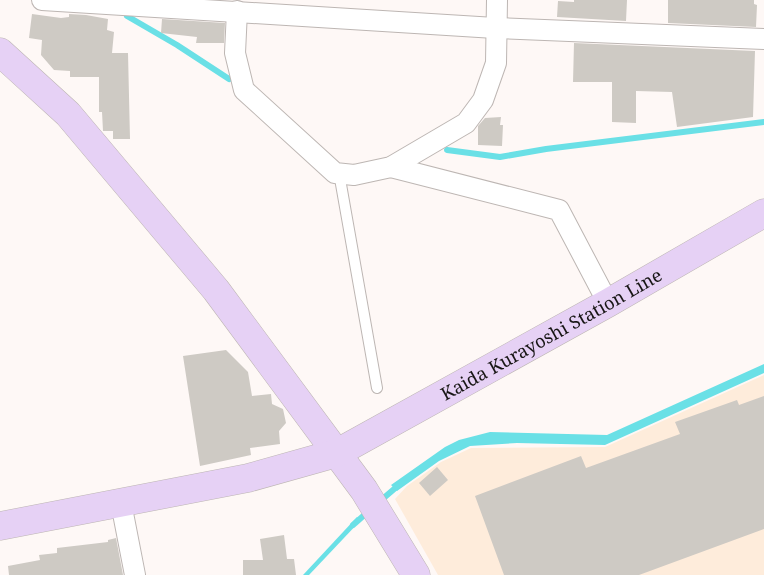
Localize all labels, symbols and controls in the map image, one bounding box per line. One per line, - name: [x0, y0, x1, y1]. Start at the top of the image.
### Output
- street label: Kaida Kurayoshi Station Line: [436, 263, 666, 405]

